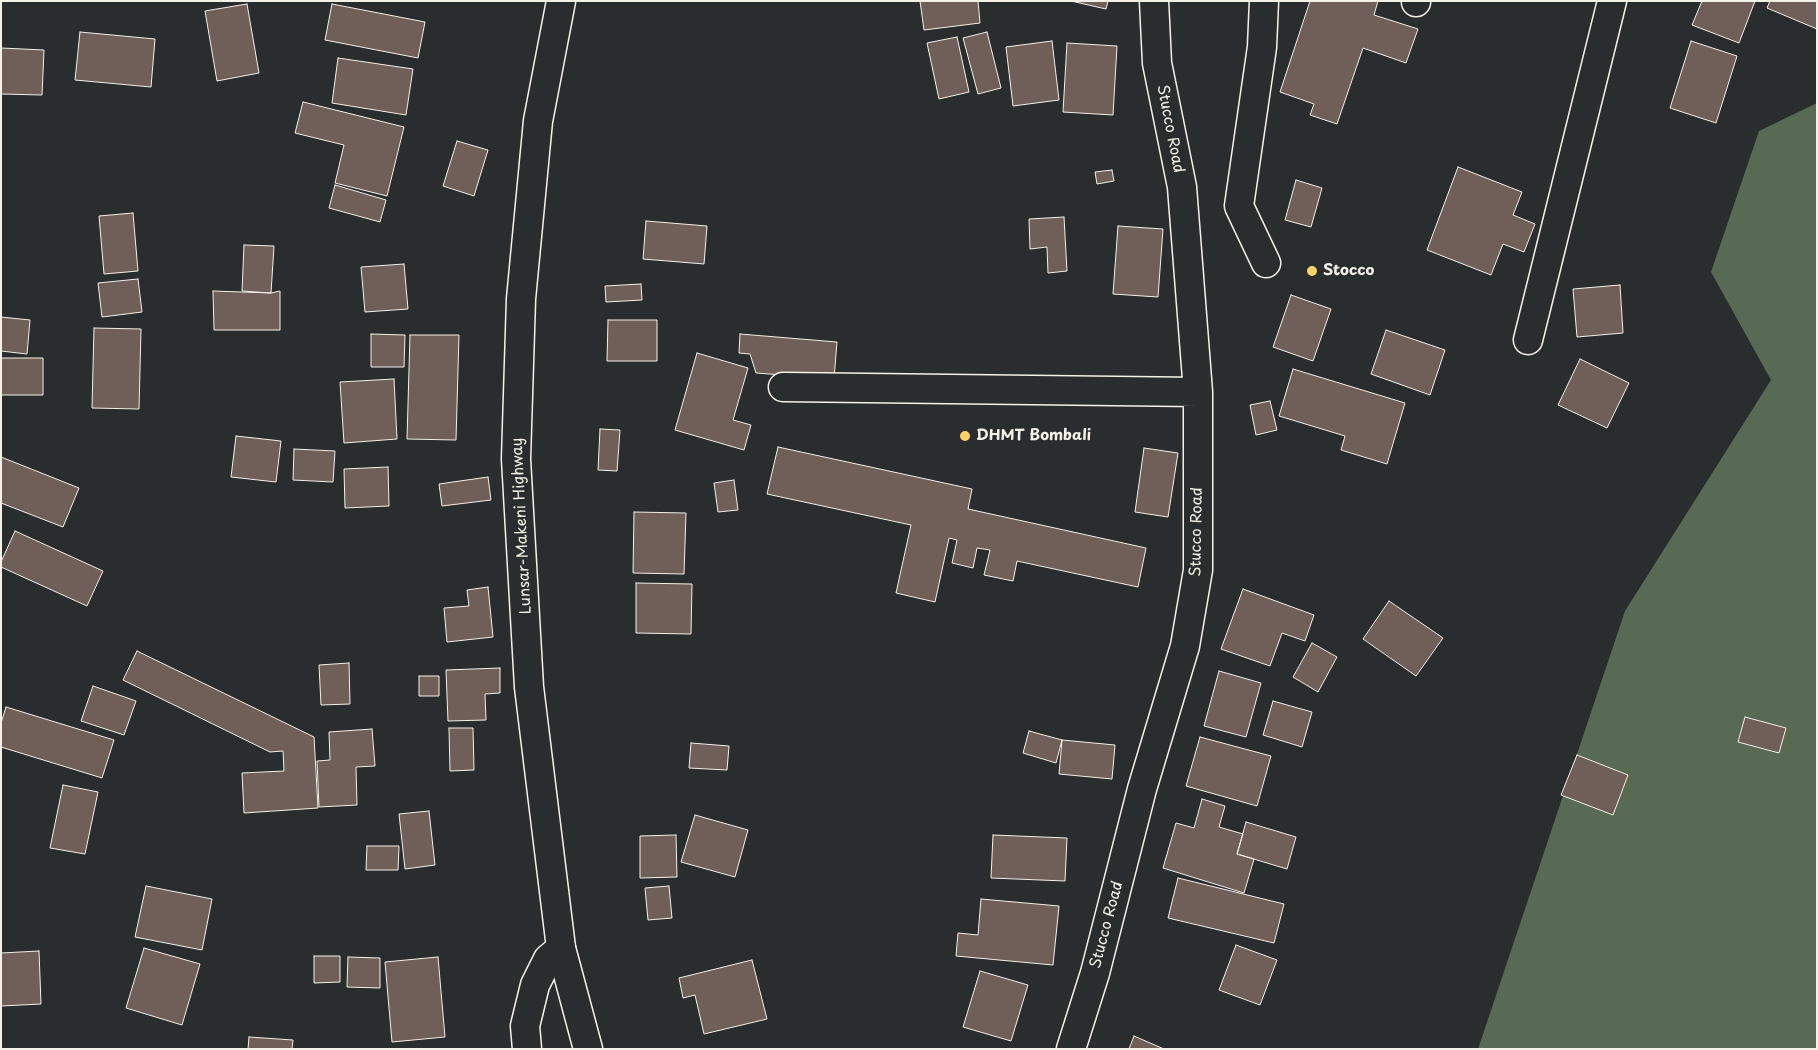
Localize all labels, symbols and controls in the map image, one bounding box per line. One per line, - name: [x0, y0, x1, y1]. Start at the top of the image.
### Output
- street label: Stucco Road: [1153, 83, 1187, 175]
- place label: Stocco: [1323, 262, 1374, 280]
- marker: Stocco: [1305, 264, 1319, 278]
- place label: DHMT Bombali: [976, 427, 1091, 445]
- marker: DHMT Bombali: [958, 429, 972, 443]
- street label: Lunsar-Makeni Highway: [508, 437, 536, 615]
- street label: Stucco Road: [1187, 487, 1207, 577]
- street label: Stucco Road: [1087, 879, 1127, 971]

